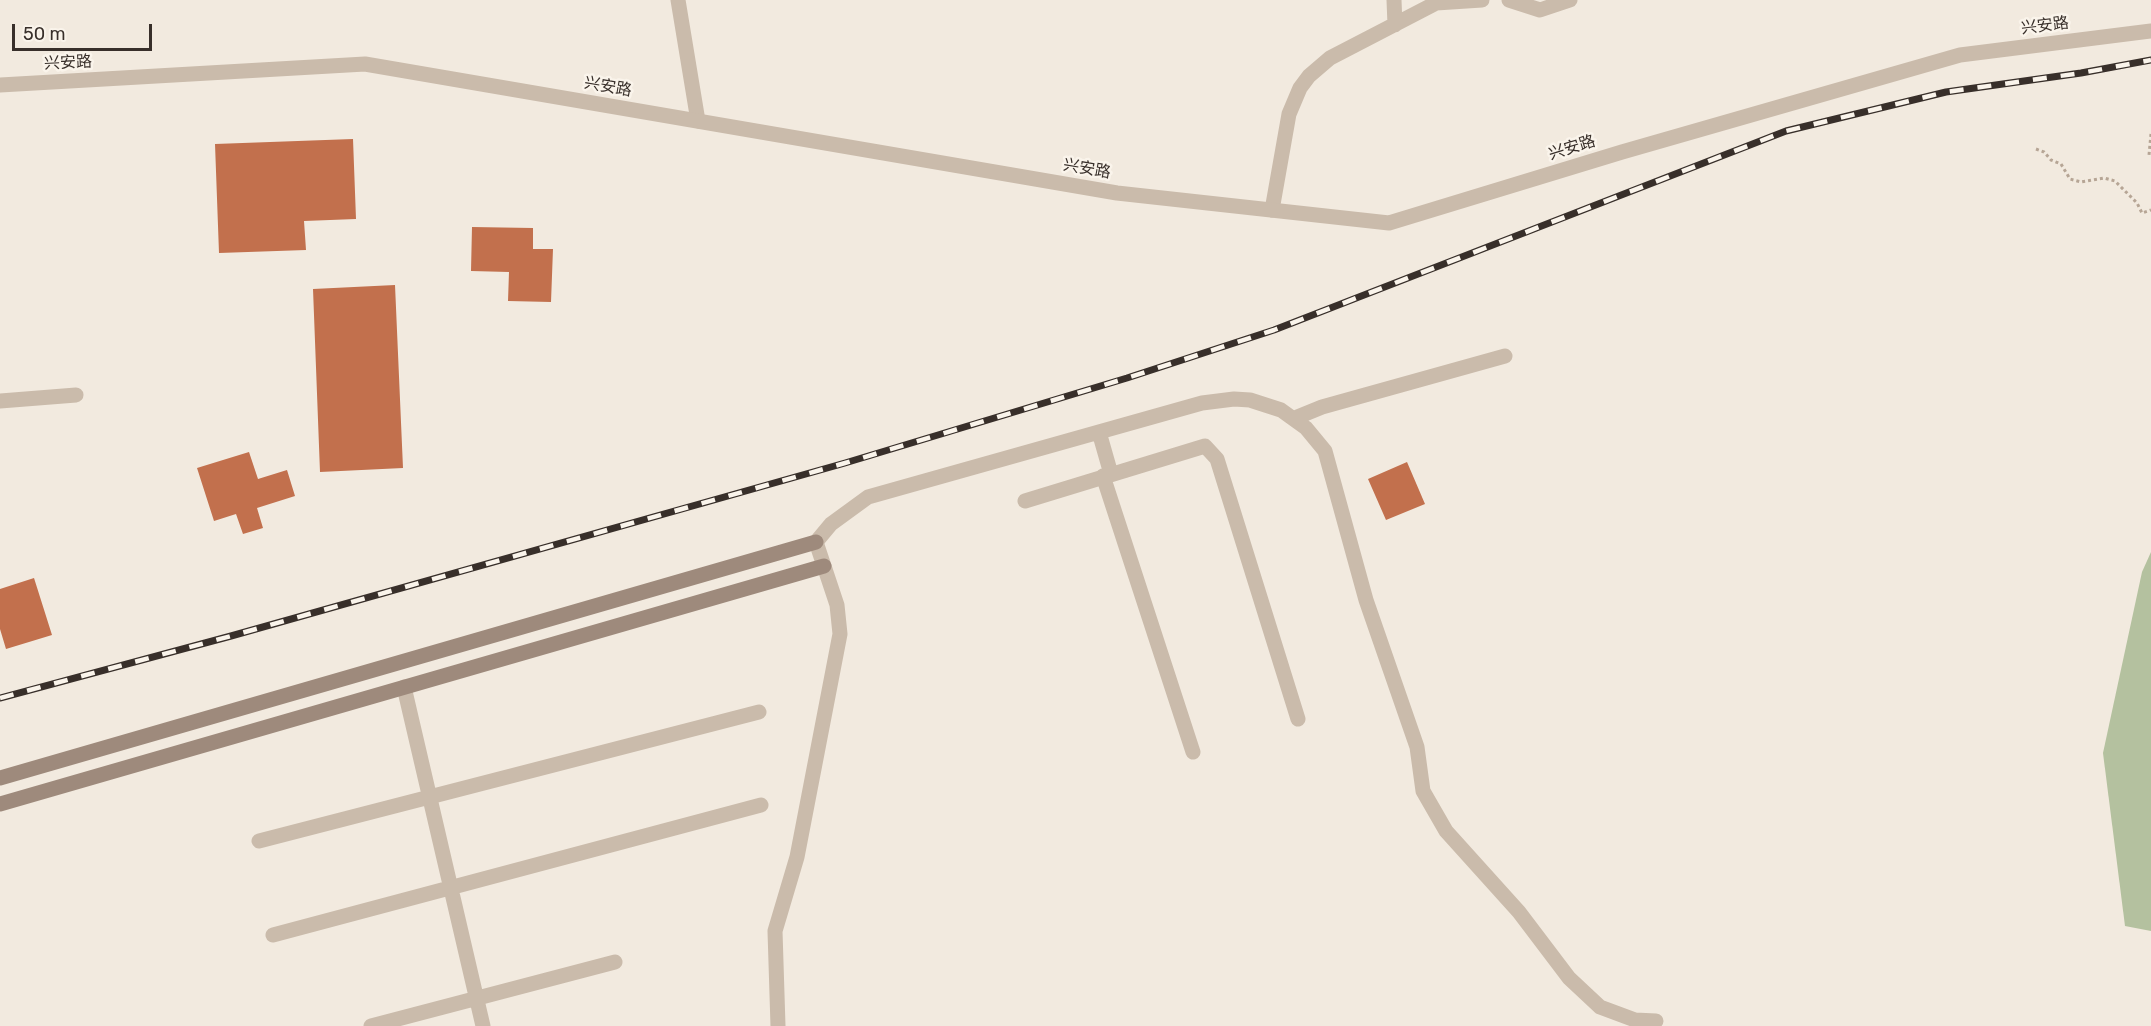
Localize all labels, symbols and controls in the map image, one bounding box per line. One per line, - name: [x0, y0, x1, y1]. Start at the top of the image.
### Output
- scale bar: [15, 12, 154, 50]
- street label: 兴安路: [2020, 14, 2070, 38]
- text: 50 m: [23, 23, 66, 45]
- street label: 兴安路: [44, 52, 92, 74]
- street label: 兴安路: [583, 73, 633, 101]
- street label: 兴安路: [1546, 132, 1598, 164]
- street label: 兴安路: [1062, 155, 1112, 183]

